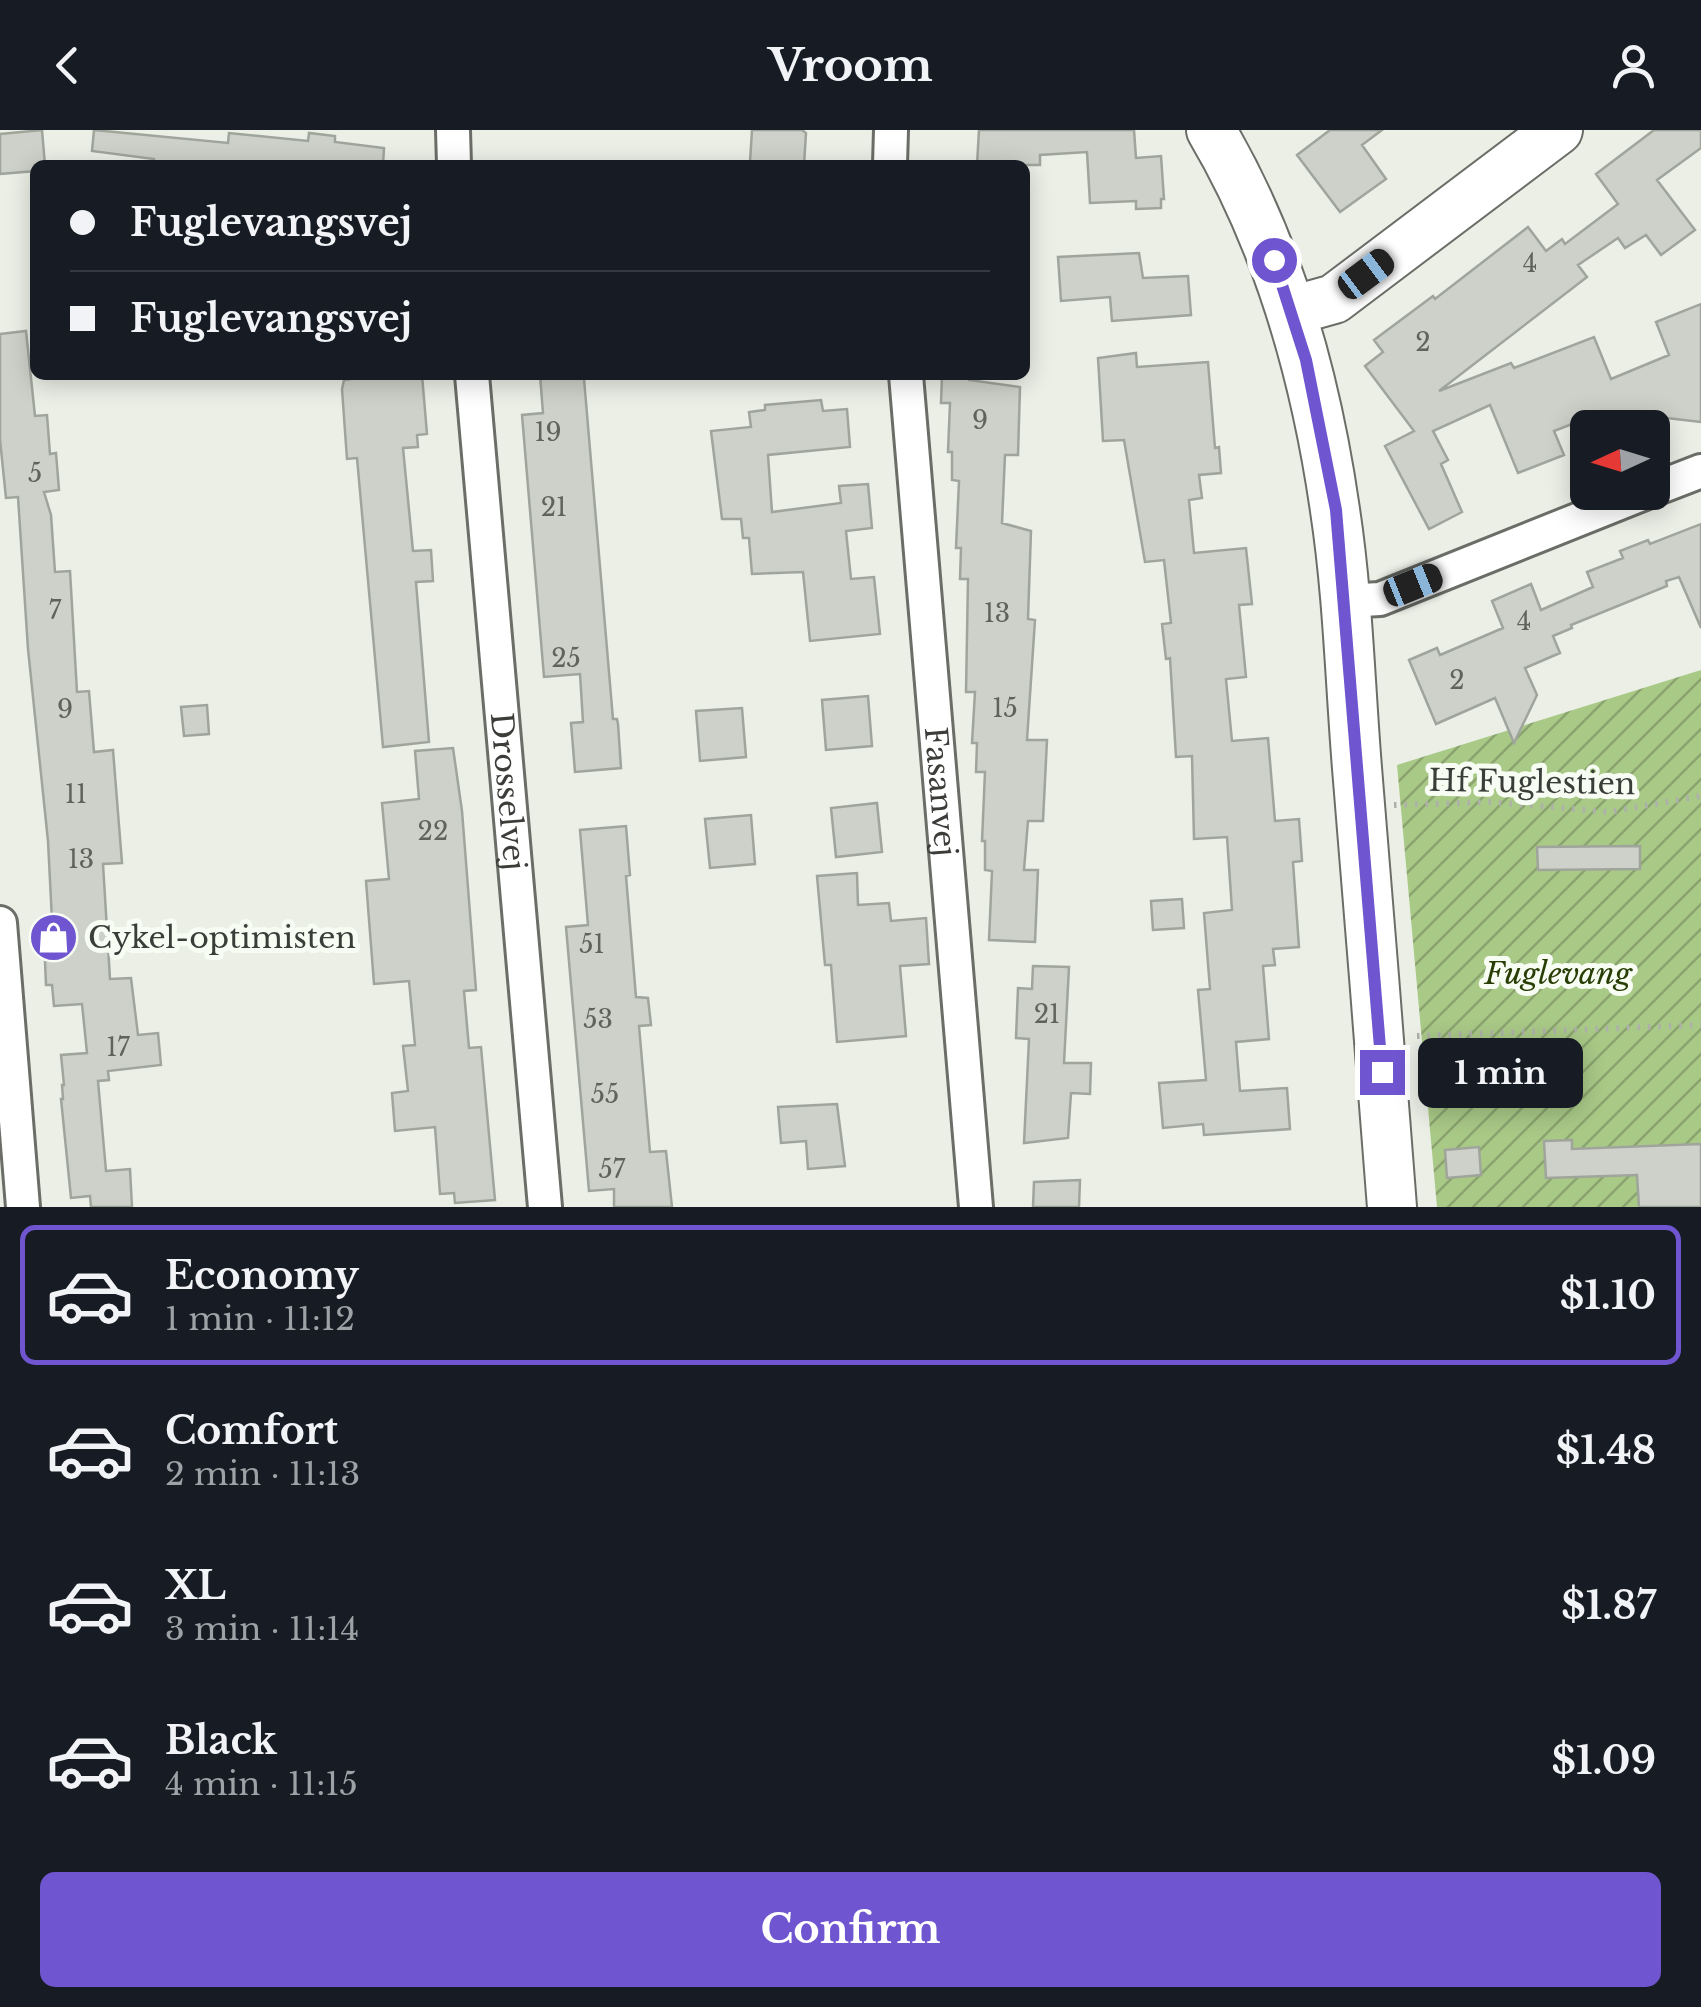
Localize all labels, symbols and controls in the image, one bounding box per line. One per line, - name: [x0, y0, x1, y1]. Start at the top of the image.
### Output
- text: Vroom: [768, 37, 933, 93]
- icon: back: [40, 38, 95, 93]
- icon: person: [1606, 38, 1661, 93]
- text: Fuglevangsvej: [130, 199, 412, 246]
- route start: [1252, 238, 1297, 283]
- car: [1333, 244, 1399, 304]
- house number: 4: [1523, 248, 1537, 279]
- text: Fuglevangsvej: [130, 295, 412, 342]
- house number: 2: [1415, 327, 1431, 358]
- house number: 9: [972, 405, 988, 436]
- north arrow: [1570, 410, 1670, 510]
- map controls: [1570, 410, 1670, 510]
- house number: 19: [534, 417, 562, 448]
- house number: 5: [28, 458, 42, 489]
- house number: 21: [541, 492, 567, 523]
- car: [1380, 560, 1446, 610]
- house number: 7: [49, 595, 62, 626]
- house number: 13: [984, 598, 1010, 629]
- house number: 4: [1517, 606, 1531, 637]
- house number: 25: [551, 643, 581, 674]
- house number: 2: [1449, 665, 1465, 696]
- house number: 15: [992, 693, 1018, 724]
- house number: 9: [57, 694, 73, 725]
- street label: Drosselvej: [483, 711, 534, 872]
- street label: Fasanvej: [917, 725, 965, 858]
- street label: Hf Fuglestien: [1428, 762, 1636, 802]
- house number: 11: [65, 779, 87, 810]
- house number: 22: [418, 816, 448, 847]
- house number: 13: [68, 844, 94, 875]
- shop icon: Cykel-optimisten: [27, 911, 79, 963]
- place label: Cykel-optimisten: [88, 919, 356, 956]
- house number: 51: [579, 929, 605, 960]
- park label: Fuglevang: [1484, 955, 1633, 992]
- house number: 21: [1034, 999, 1060, 1030]
- house number: 53: [583, 1004, 613, 1035]
- house number: 17: [106, 1032, 130, 1063]
- callout: 1 min: [1417, 1037, 1582, 1107]
- route end: [1360, 1050, 1405, 1095]
- text: 1 min: [1454, 1053, 1547, 1093]
- house number: 55: [591, 1079, 619, 1110]
- house number: 57: [599, 1154, 626, 1185]
- icon: car: [45, 1250, 135, 1340]
- text: Economy: [165, 1252, 359, 1299]
- text: $1.10: [1560, 1272, 1656, 1319]
- text: 1 min · 11:12: [165, 1299, 355, 1339]
- icon: car: [45, 1405, 135, 1495]
- text: Comfort: [165, 1407, 338, 1454]
- text: $1.48: [1556, 1427, 1656, 1474]
- text: 2 min · 11:13: [165, 1454, 360, 1494]
- icon: car: [45, 1560, 135, 1650]
- text: XL: [165, 1562, 226, 1609]
- text: $1.87: [1561, 1582, 1656, 1629]
- text: 3 min · 11:14: [165, 1609, 359, 1649]
- icon: car: [45, 1715, 135, 1805]
- text: Black: [165, 1717, 277, 1764]
- text: $1.09: [1552, 1737, 1656, 1784]
- text: 4 min · 11:15: [165, 1764, 358, 1804]
- button: Confirm: [40, 1872, 1661, 1987]

